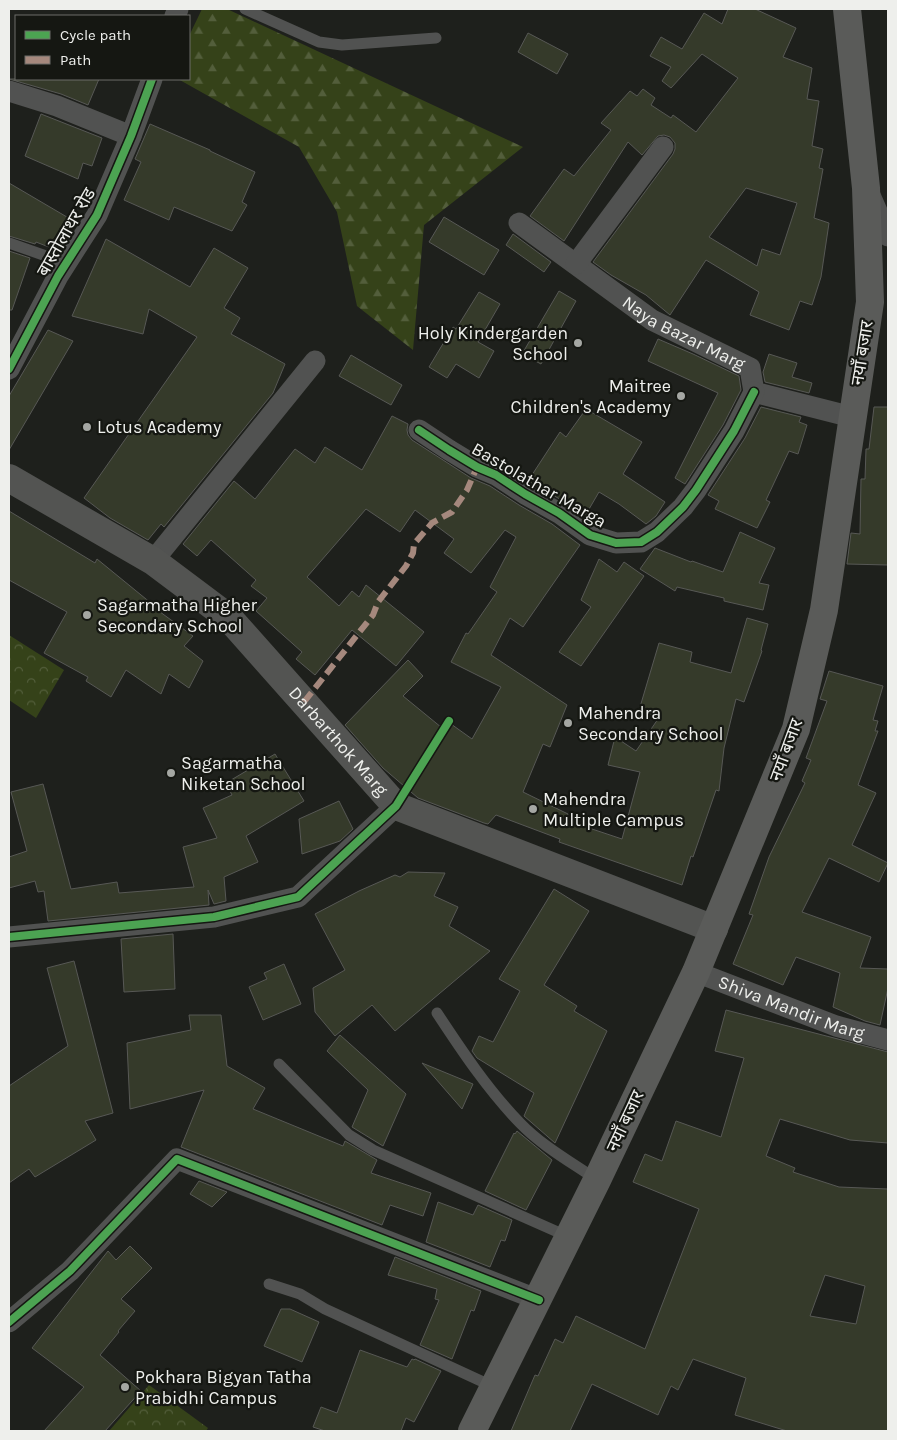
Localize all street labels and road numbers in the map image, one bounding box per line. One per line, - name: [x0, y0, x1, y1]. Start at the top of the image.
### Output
- street label: बास्तोलाथर रोड: [32, 184, 100, 280]
- street label: Naya Bazar Marg: [618, 291, 749, 375]
- street label: नयाँ बजार: [846, 319, 878, 387]
- street label: Bastolathar Marga: [468, 438, 610, 532]
- street label: Darbarthok Marg: [284, 682, 393, 800]
- street label: नयाँ बजार: [765, 715, 808, 784]
- street label: Shiva Mandir Marg: [715, 971, 867, 1044]
- street label: नयाँ बजार: [601, 1086, 649, 1155]

